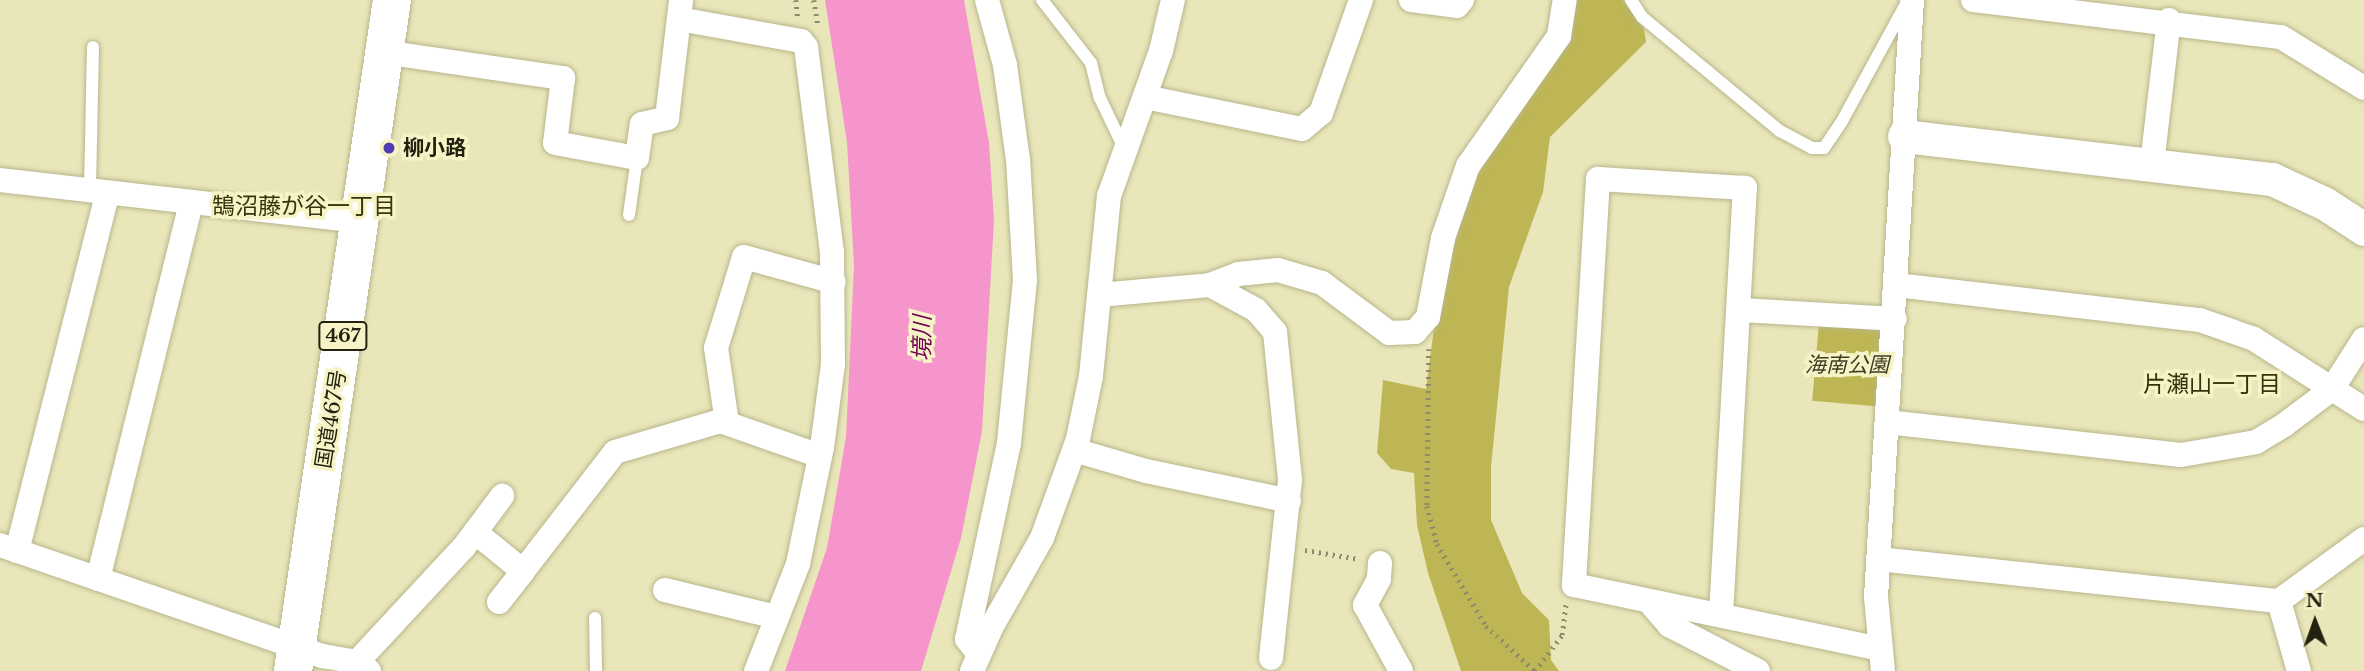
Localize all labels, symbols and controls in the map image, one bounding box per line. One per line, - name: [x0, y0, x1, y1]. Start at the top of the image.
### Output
- place label: 柳小路: [403, 135, 466, 161]
- marker: 柳小路: [381, 140, 397, 156]
- district label: 鵠沼藤が谷一丁目: [212, 192, 396, 220]
- water label: 境川: [908, 315, 936, 361]
- road number: 467: [317, 320, 369, 352]
- park label: 海南公園: [1805, 352, 1889, 378]
- street label: 国道467号: [311, 368, 351, 470]
- district label: 片瀬山一丁目: [2143, 370, 2281, 398]
- north arrow: [2280, 587, 2350, 657]
- text: N: [2305, 589, 2324, 612]

